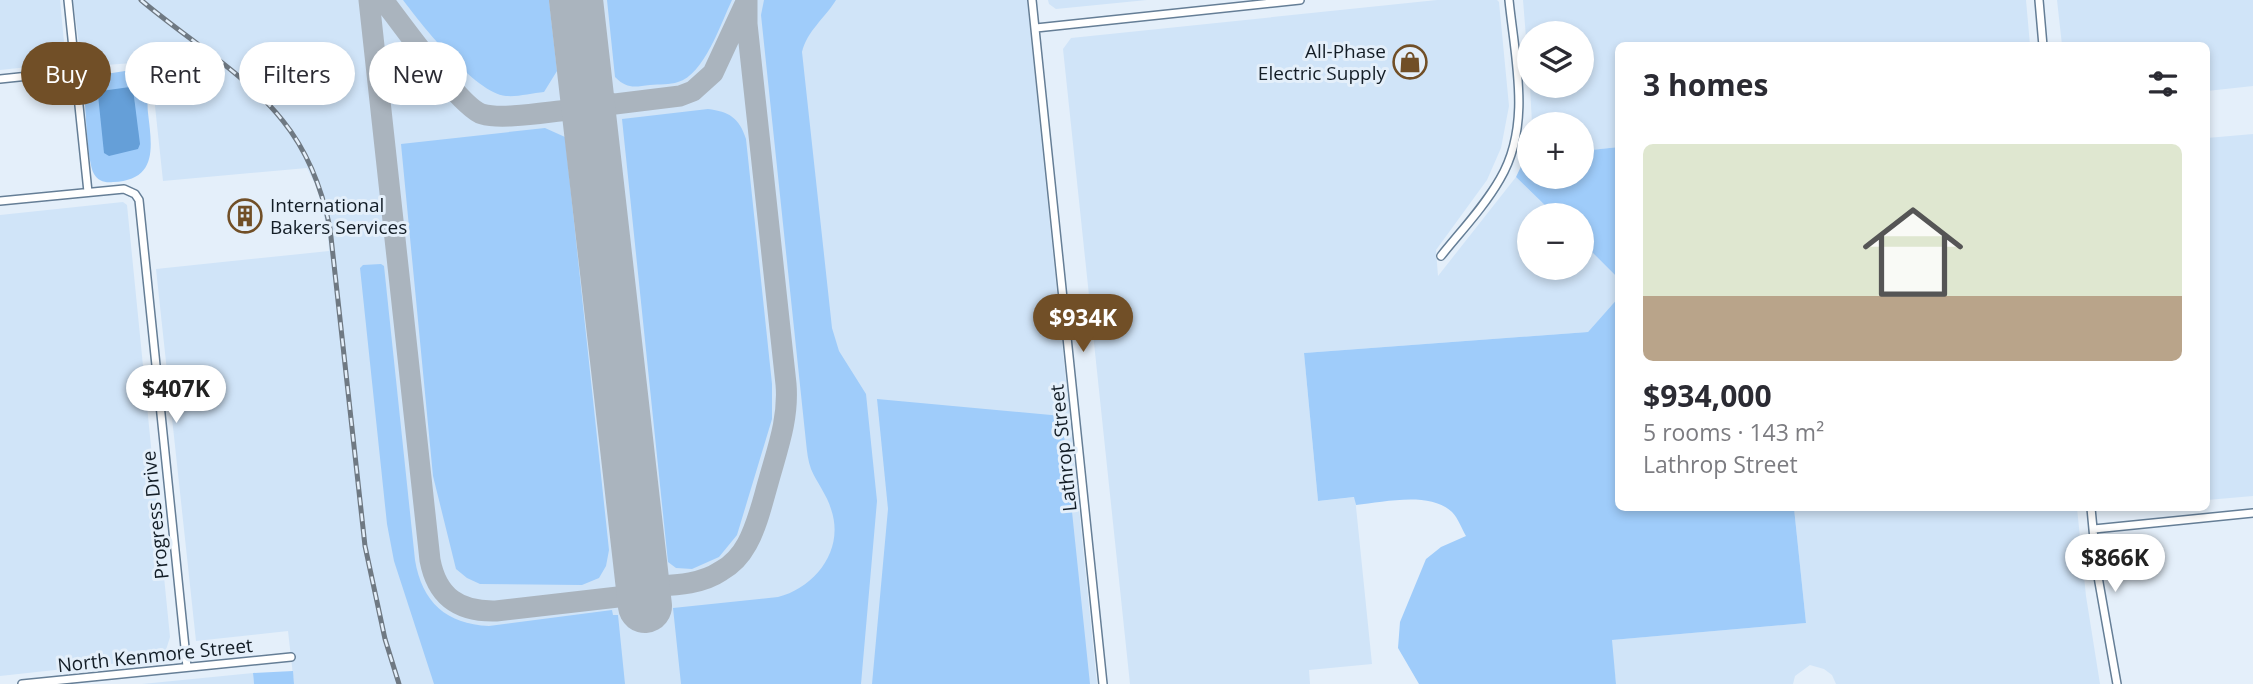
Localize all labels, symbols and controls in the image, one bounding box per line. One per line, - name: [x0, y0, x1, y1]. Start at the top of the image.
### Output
- map controls: [1517, 21, 1594, 280]
- button: layers: [1517, 21, 1594, 98]
- place label: All-Phase Electric Supply: [1258, 38, 1386, 86]
- chip: Buy: [21, 42, 111, 105]
- chip: Rent: [125, 42, 225, 105]
- chip: Filters: [239, 42, 355, 105]
- chip: New: [369, 42, 467, 105]
- shop icon: All-Phase Electric Supply: [1391, 43, 1429, 81]
- text: 3 homes: [1643, 64, 1768, 105]
- icon: filters: [2144, 65, 2182, 103]
- button: +: [1517, 112, 1594, 189]
- icon: home: [1850, 189, 1976, 315]
- place label: International Bakers Services: [270, 192, 407, 240]
- building icon: International Bakers Services: [226, 197, 264, 235]
- button: −: [1517, 203, 1594, 280]
- pin: $934K: [1034, 294, 1132, 354]
- text: $934K: [1049, 301, 1117, 333]
- pin: $407K: [127, 366, 225, 425]
- text: $407K: [142, 372, 210, 404]
- text: $934,000: [1643, 375, 1772, 416]
- street label: Lathrop Street: [1043, 383, 1083, 513]
- text: 5 rooms · 143 m²: [1643, 416, 1824, 448]
- text: Lathrop Street: [1643, 448, 1798, 480]
- street label: Progress Drive: [135, 450, 175, 580]
- pin: $866K: [2066, 534, 2164, 594]
- text: $866K: [2081, 541, 2149, 573]
- street label: North Kenmore Street: [56, 632, 254, 678]

